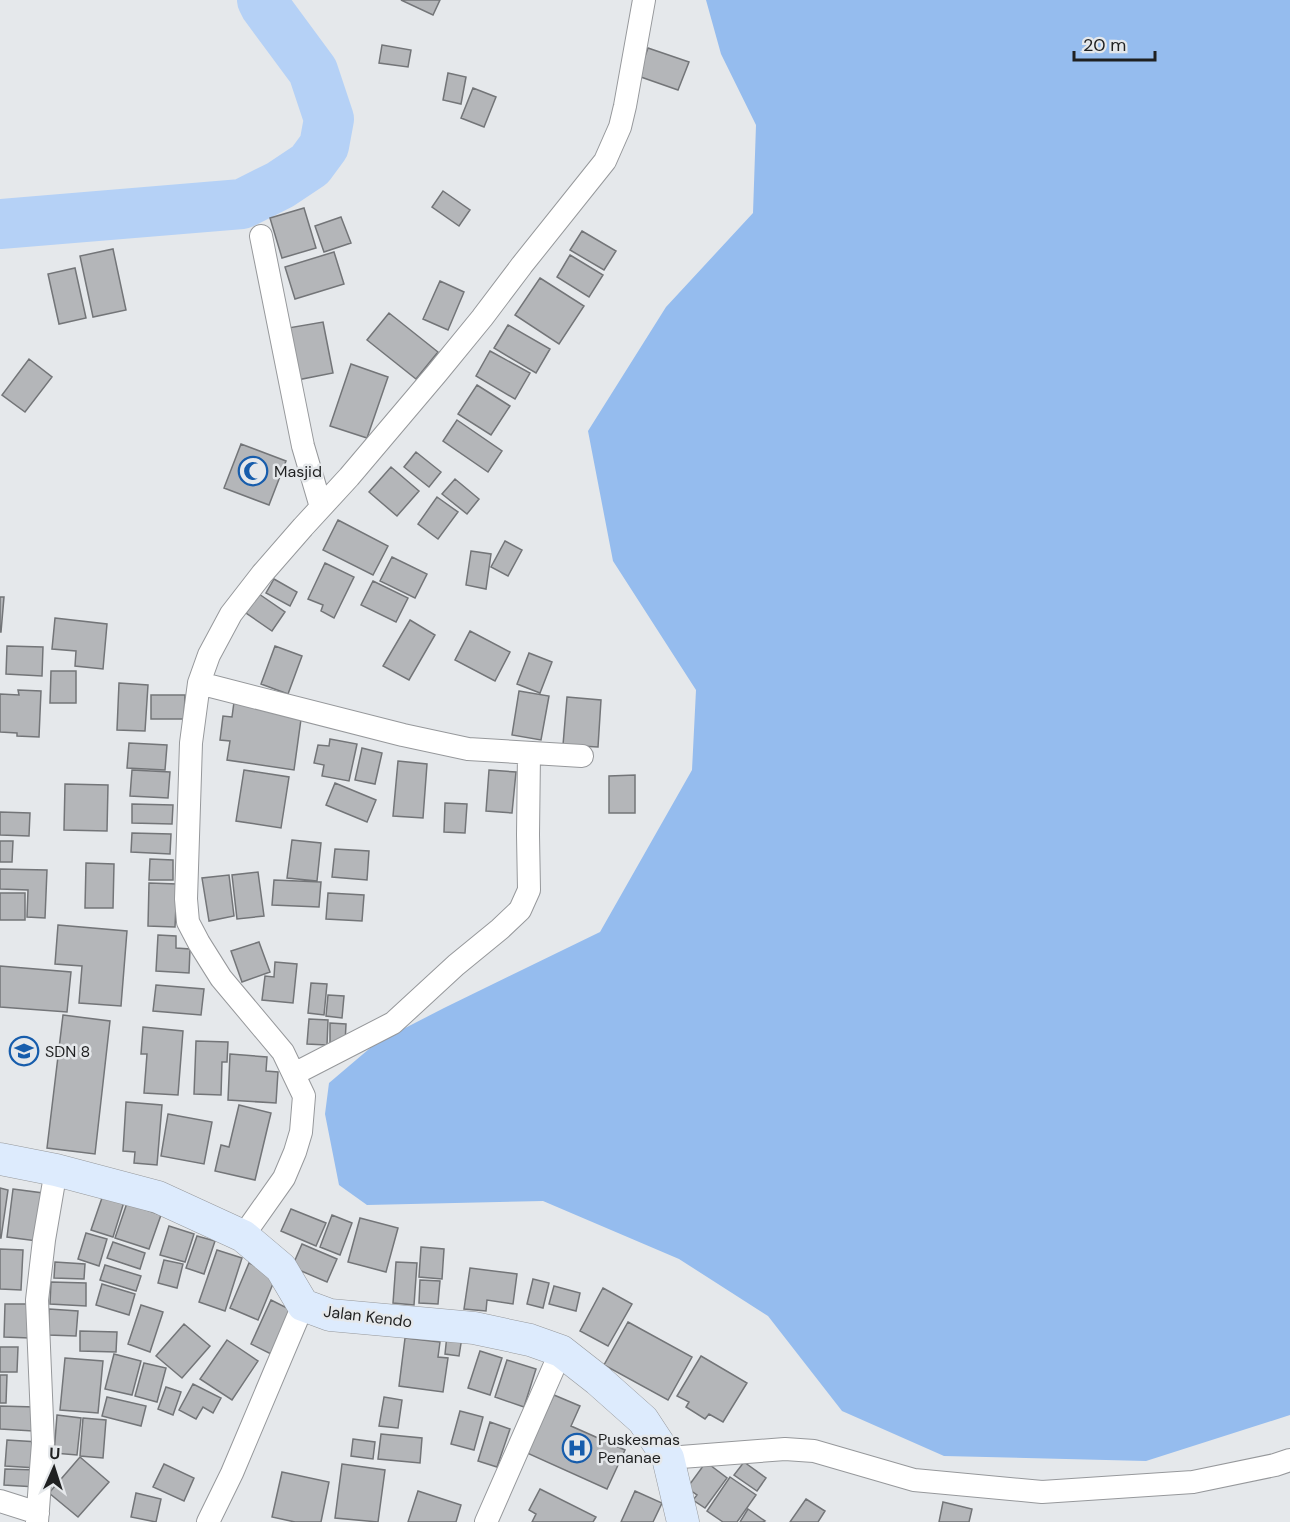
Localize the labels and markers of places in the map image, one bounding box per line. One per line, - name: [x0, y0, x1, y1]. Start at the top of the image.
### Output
- mosque icon: Masjid: [237, 455, 269, 487]
- place label: Masjid: [274, 461, 322, 482]
- school or university icon: SDN 8: [8, 1035, 40, 1067]
- place label: SDN 8: [45, 1041, 90, 1062]
- place label: Puskesmas Penanae: [598, 1429, 680, 1468]
- hospital icon: Puskesmas Penanae: [561, 1432, 593, 1464]

